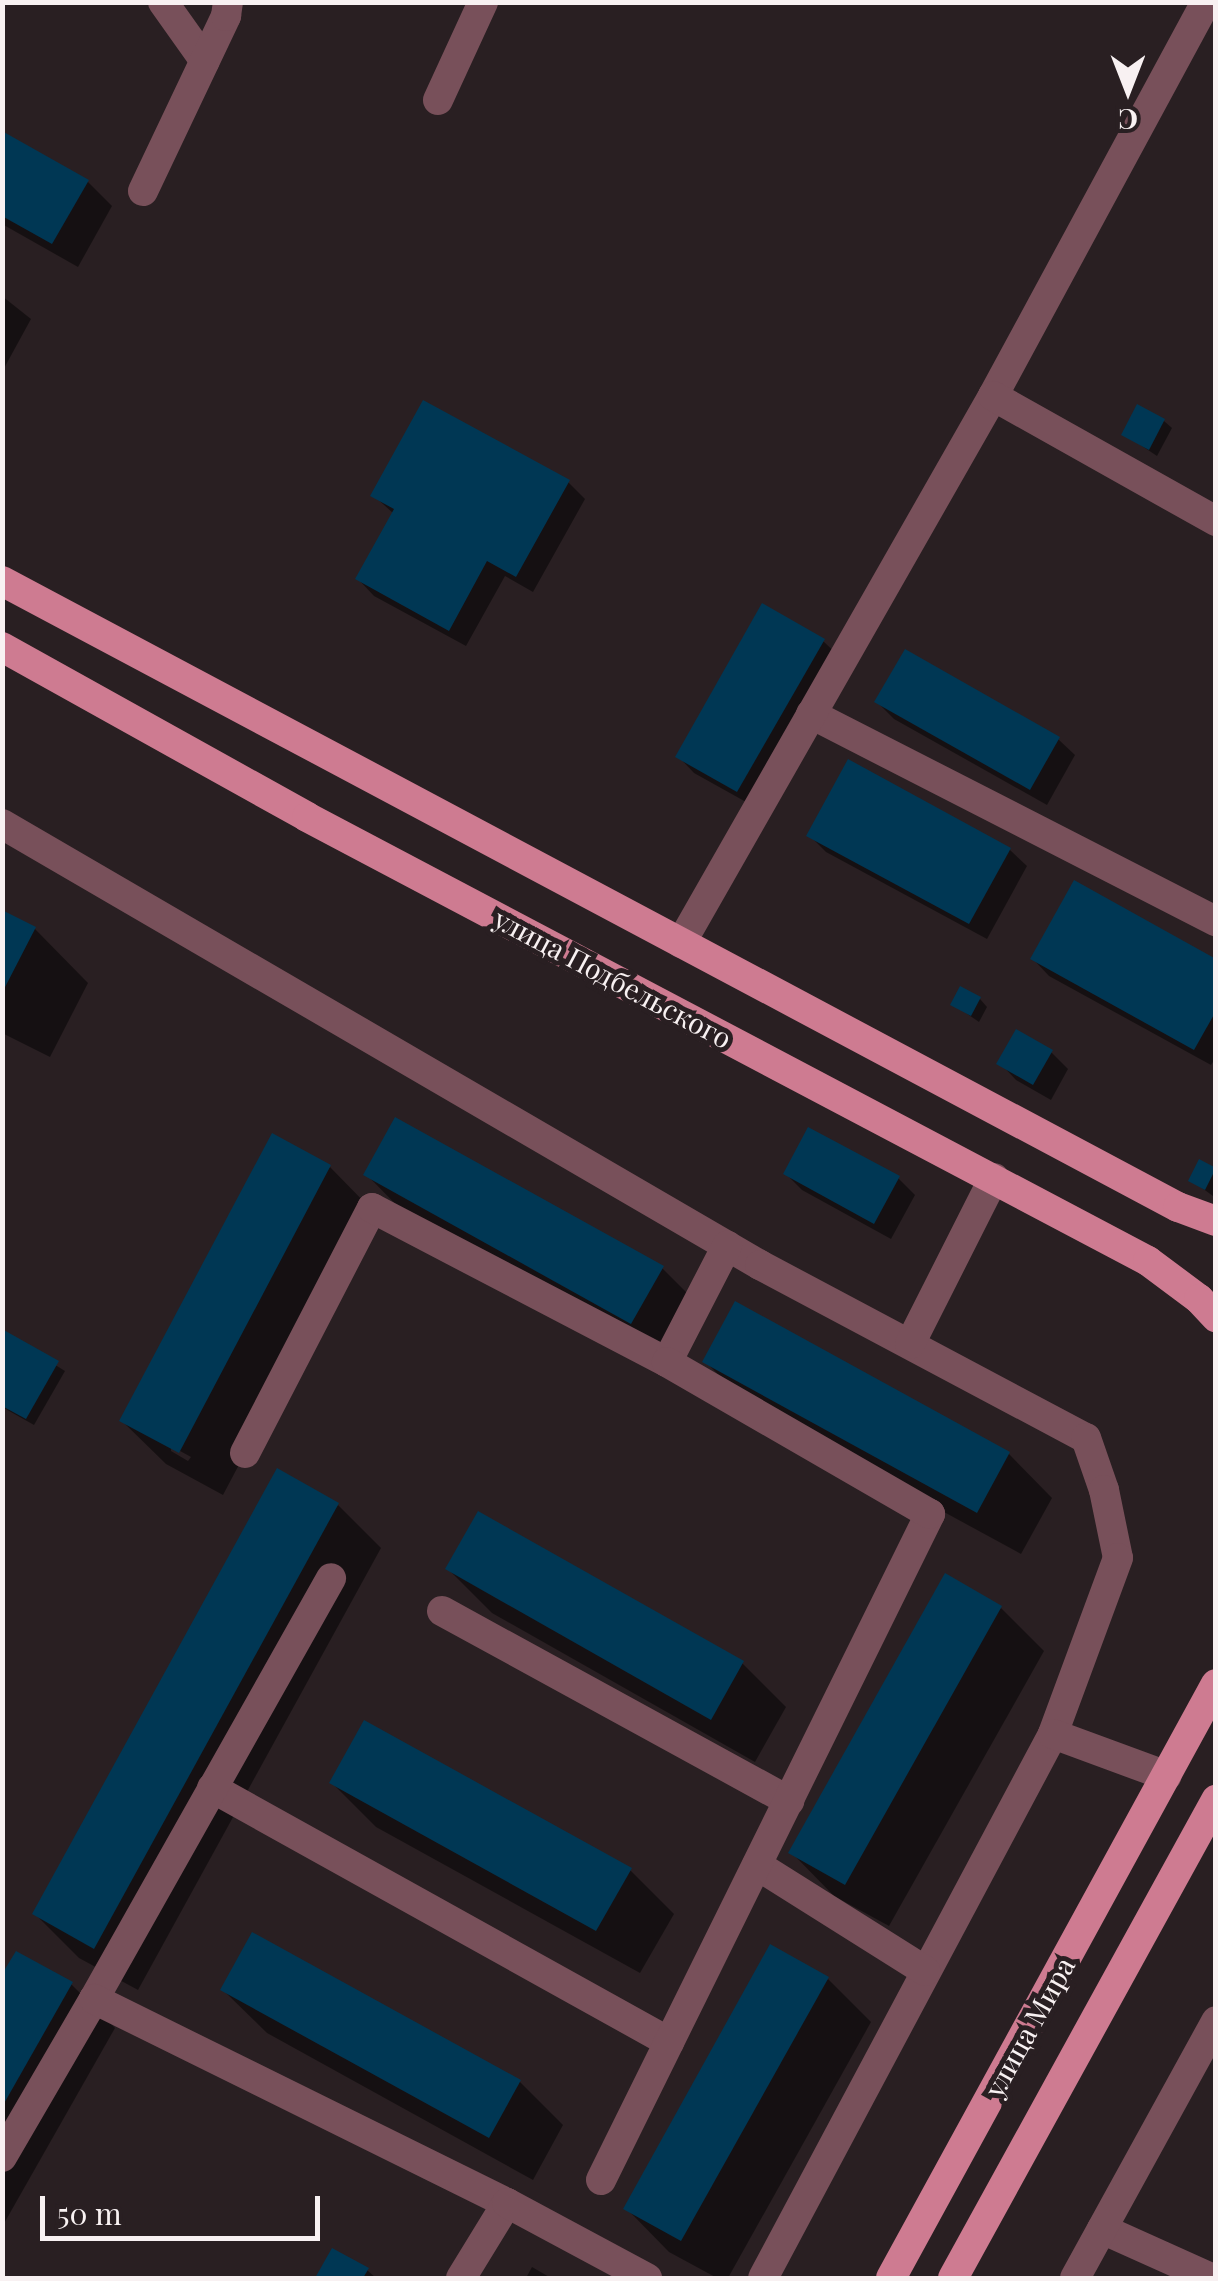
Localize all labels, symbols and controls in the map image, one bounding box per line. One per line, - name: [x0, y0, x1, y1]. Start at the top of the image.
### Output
- north arrow: [1078, 40, 1178, 140]
- text: С: [1118, 102, 1138, 139]
- street label: улица Подбельского: [489, 901, 737, 1055]
- street label: улица Мира: [977, 1951, 1081, 2103]
- scale bar: [45, 2176, 325, 2238]
- text: 50 m: [57, 2193, 122, 2233]

